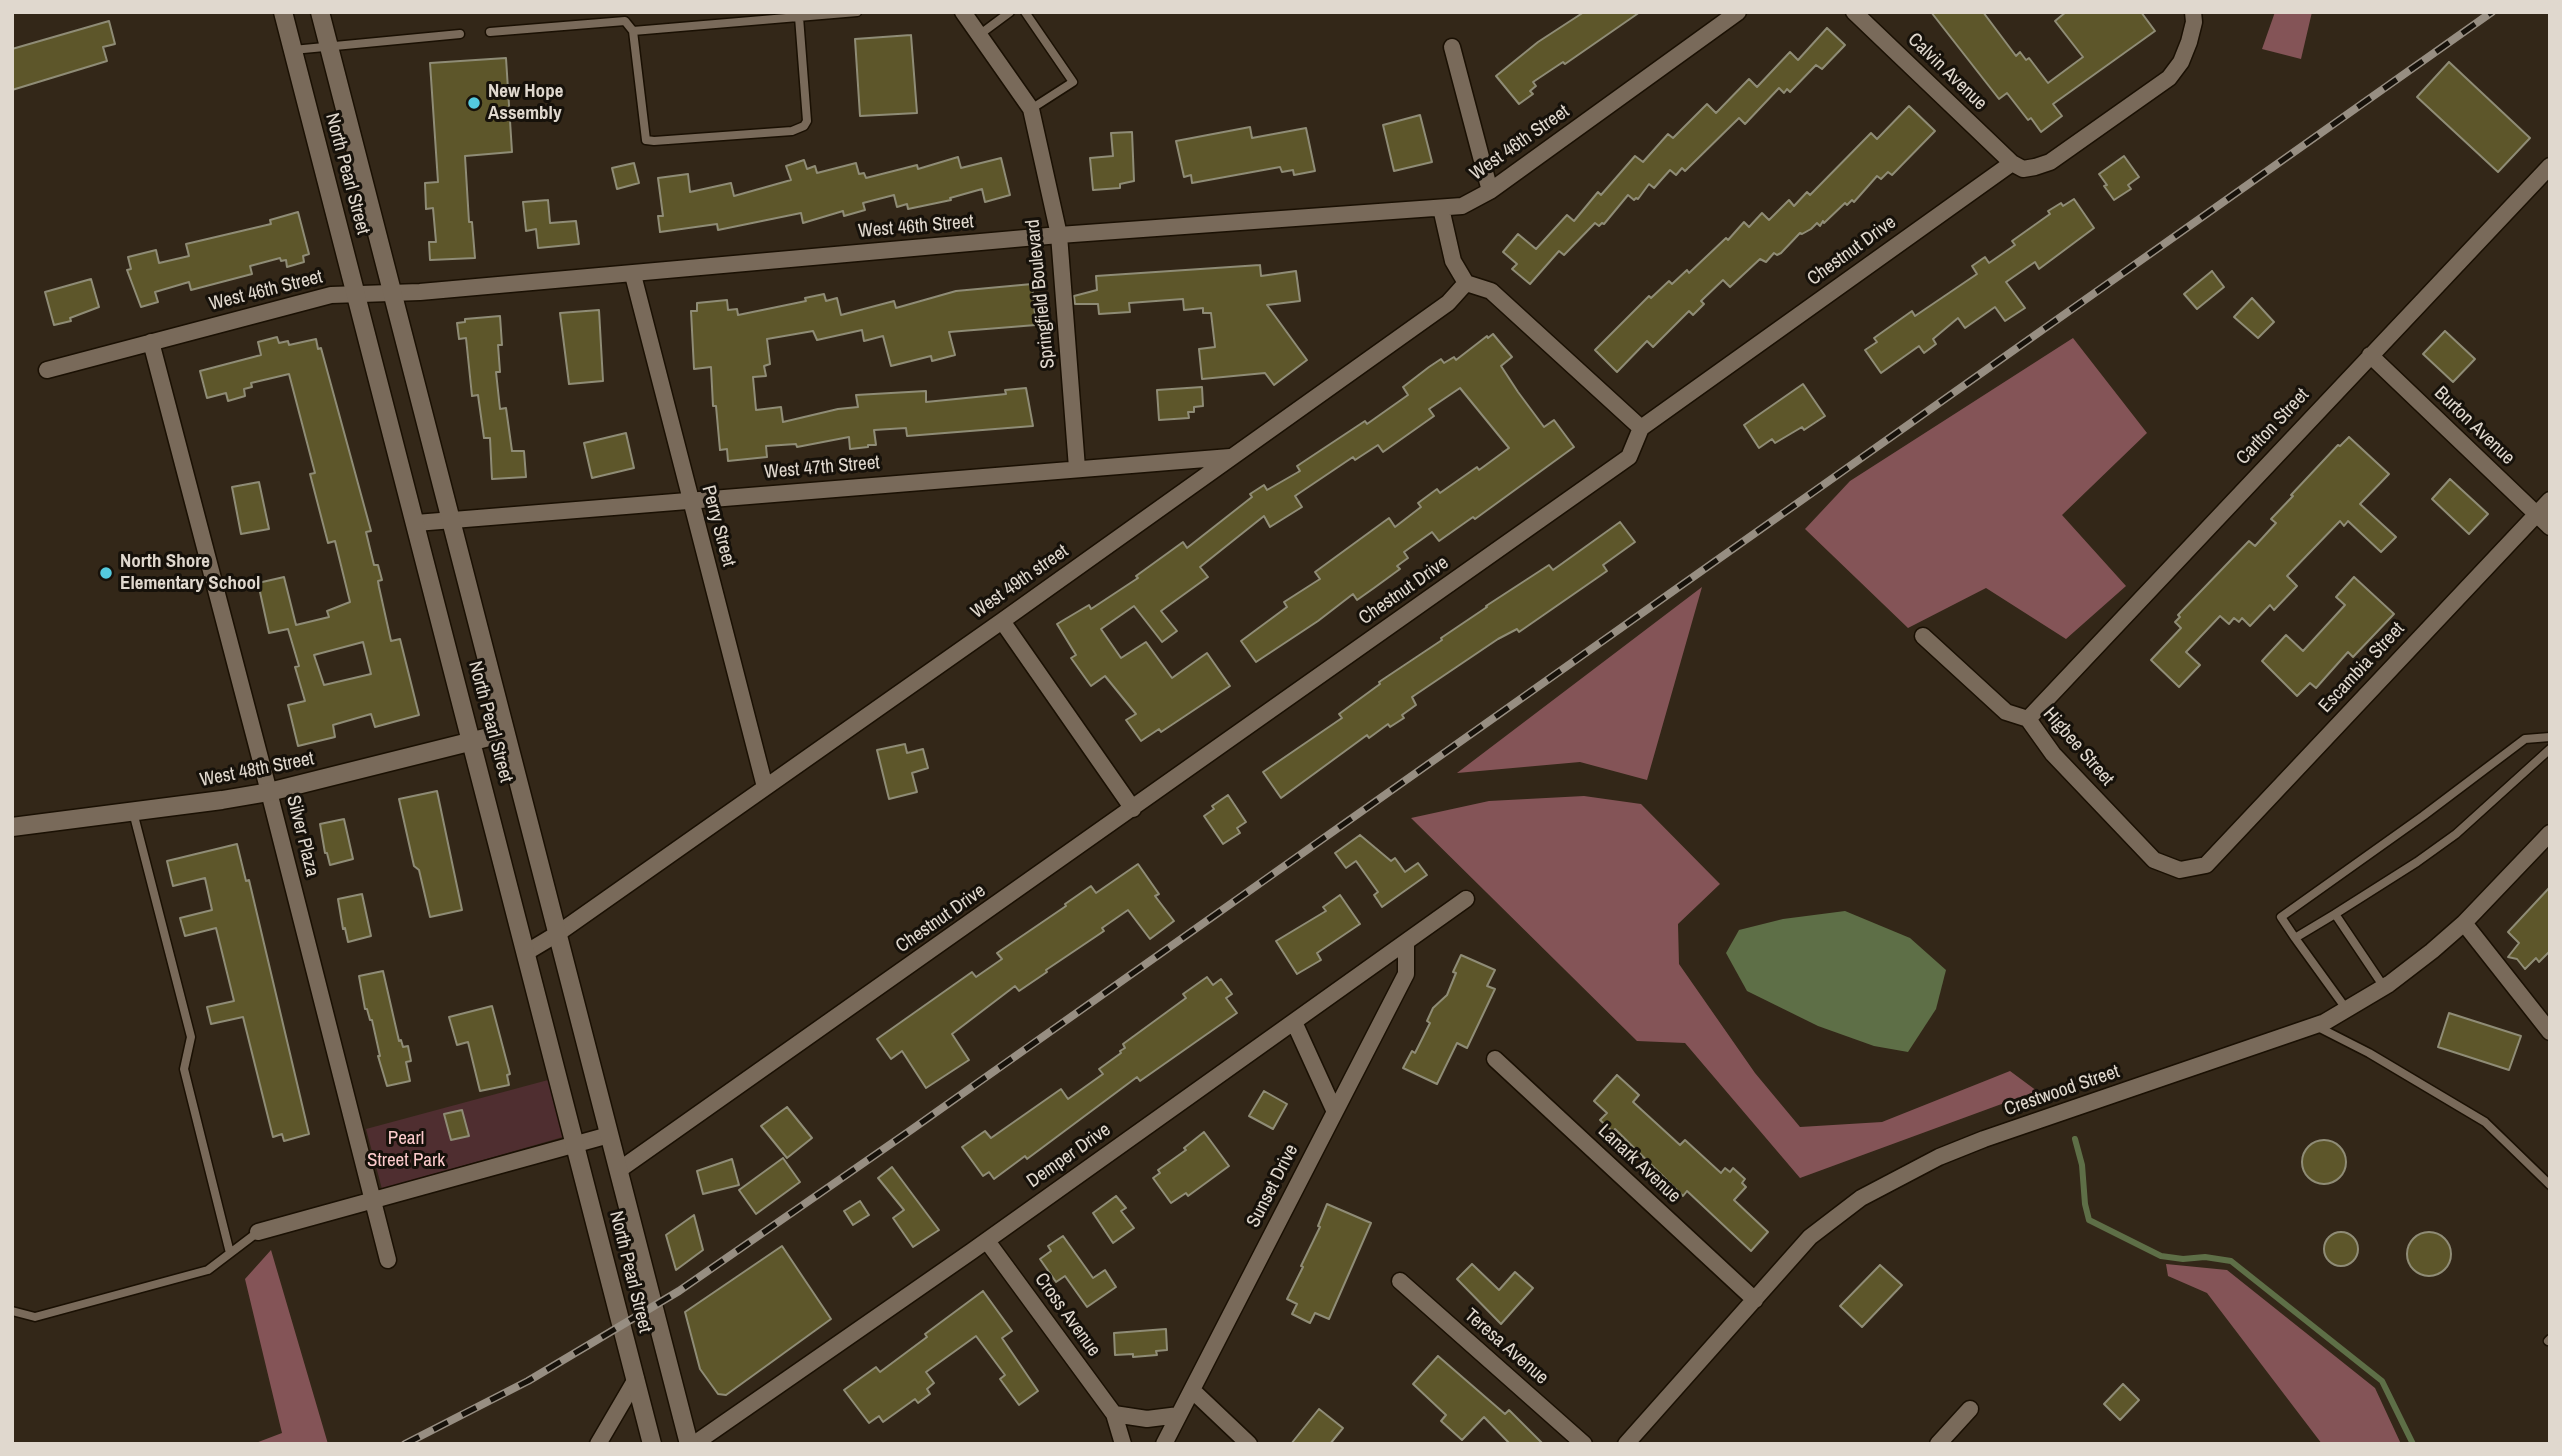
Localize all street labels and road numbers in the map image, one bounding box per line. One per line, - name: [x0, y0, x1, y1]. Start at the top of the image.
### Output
- street label: Calvin Avenue: [1903, 29, 1991, 115]
- street label: West 46th Street: [1466, 100, 1574, 186]
- street label: North Pearl Street: [320, 111, 374, 237]
- street label: West 46th Street: [857, 211, 975, 243]
- street label: Chestnut Drive: [1803, 211, 1901, 291]
- street label: Springfield Boulevard: [1022, 218, 1060, 370]
- street label: West 46th Street: [207, 266, 325, 316]
- street label: Burton Avenue: [2429, 382, 2519, 470]
- street label: Carlton Street: [2232, 384, 2314, 470]
- street label: West 47th Street: [763, 452, 881, 484]
- street label: Perry Street: [696, 483, 740, 569]
- street label: West 49th street: [967, 540, 1073, 624]
- street label: Chestnut Drive: [1355, 552, 1453, 630]
- street label: Escambia Street: [2314, 618, 2410, 718]
- street label: North Pearl Street: [463, 659, 517, 785]
- street label: Higbee Street: [2038, 703, 2118, 791]
- street label: West 48th Street: [198, 748, 316, 792]
- street label: Silver Plaza: [281, 793, 323, 879]
- street label: Chestnut Drive: [892, 880, 990, 958]
- street label: Crestwood Street: [2001, 1061, 2123, 1121]
- street label: Demper Drive: [1023, 1119, 1115, 1193]
- street label: Lanark Avenue: [1593, 1120, 1685, 1208]
- street label: Sunset Drive: [1242, 1141, 1304, 1231]
- street label: North Pearl Street: [604, 1209, 656, 1335]
- street label: Cross Avenue: [1029, 1269, 1105, 1361]
- street label: Teresa Avenue: [1459, 1304, 1553, 1390]

